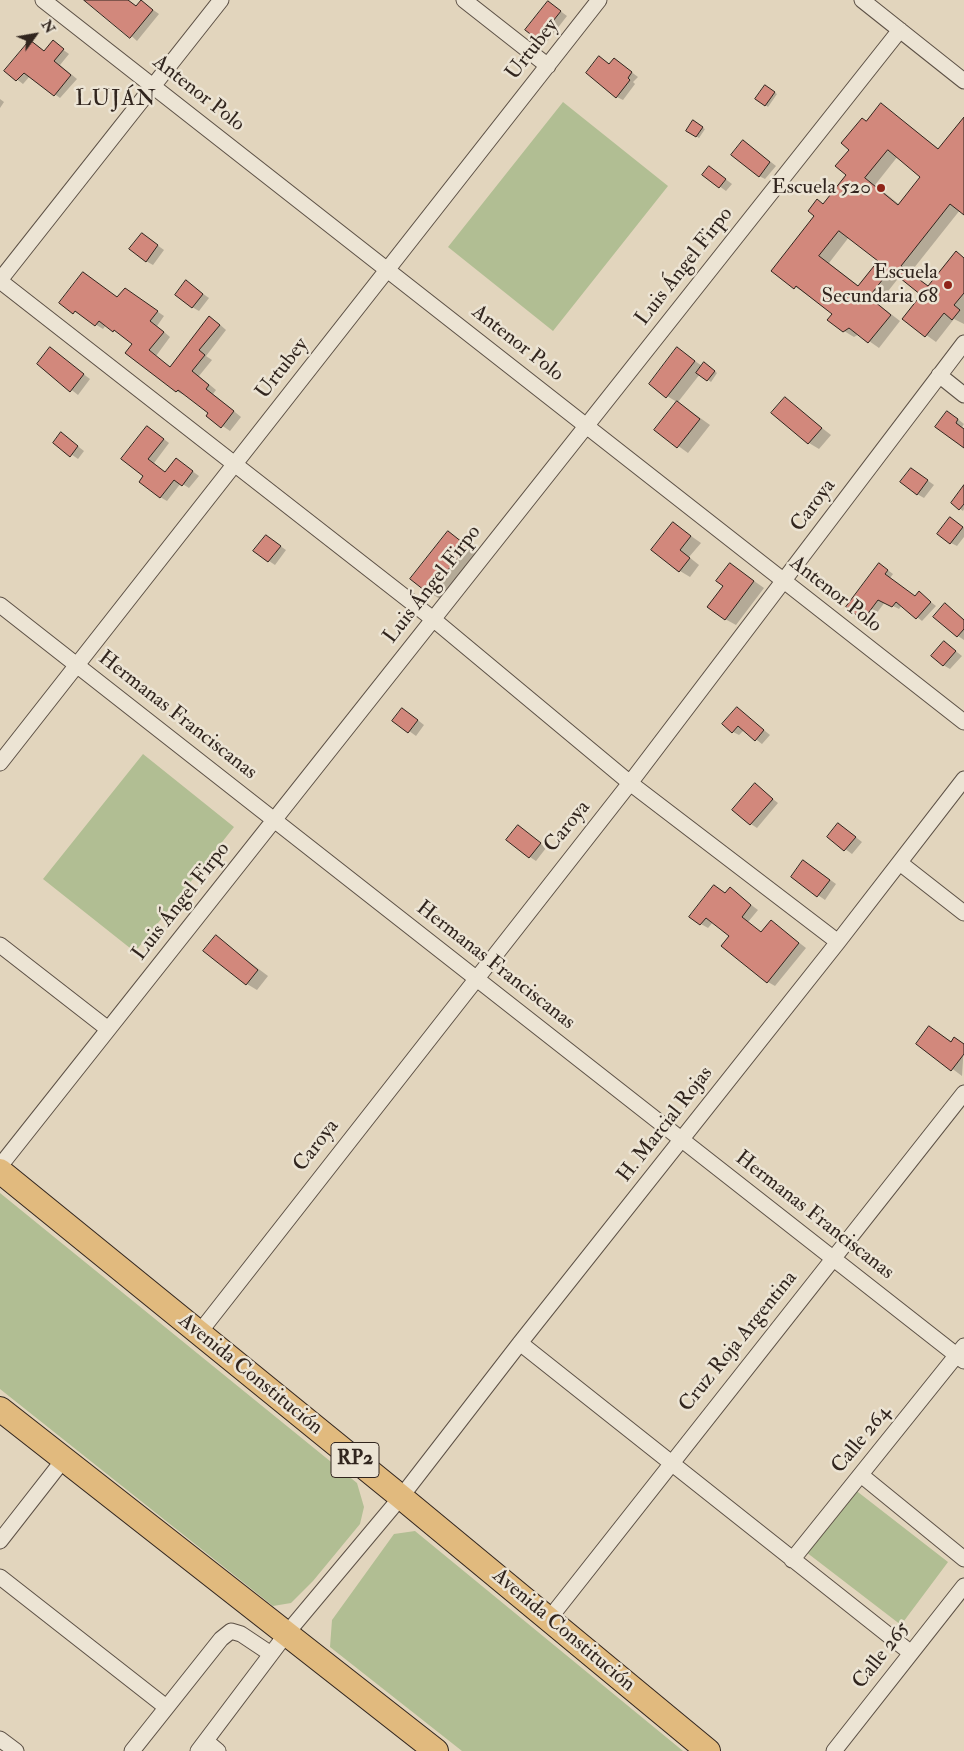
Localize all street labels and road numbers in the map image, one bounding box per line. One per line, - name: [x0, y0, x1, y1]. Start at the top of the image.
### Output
- street label: Urtubey: [501, 14, 565, 86]
- street label: Antenor Polo: [147, 50, 249, 138]
- street label: Luis Ángel Firpo: [631, 203, 739, 331]
- street label: Antenor Polo: [466, 300, 568, 388]
- street label: Urtubey: [251, 333, 315, 405]
- street label: Caroya: [786, 475, 842, 537]
- street label: Luis Ángel Firpo: [379, 521, 487, 649]
- street label: Antenor Polo: [784, 551, 886, 639]
- street label: Hermanas Franciscanas: [93, 646, 261, 786]
- street label: Caroya: [539, 796, 597, 858]
- street label: Luis Ángel Firpo: [128, 838, 236, 966]
- street label: Hermanas Franciscanas: [411, 896, 579, 1036]
- street label: H. Marcial Rojas: [613, 1062, 719, 1188]
- street label: Caroya: [289, 1115, 345, 1177]
- street label: Hermanas Franciscanas: [730, 1146, 898, 1286]
- street label: Cruz Roja Argentina: [674, 1266, 804, 1418]
- street label: Avenida Constitución: [173, 1309, 327, 1441]
- street label: Calle 264: [827, 1401, 897, 1479]
- road number: RP2: [331, 1442, 379, 1478]
- street label: Avenida Constitución: [487, 1564, 639, 1698]
- street label: Calle 265: [848, 1617, 916, 1695]

